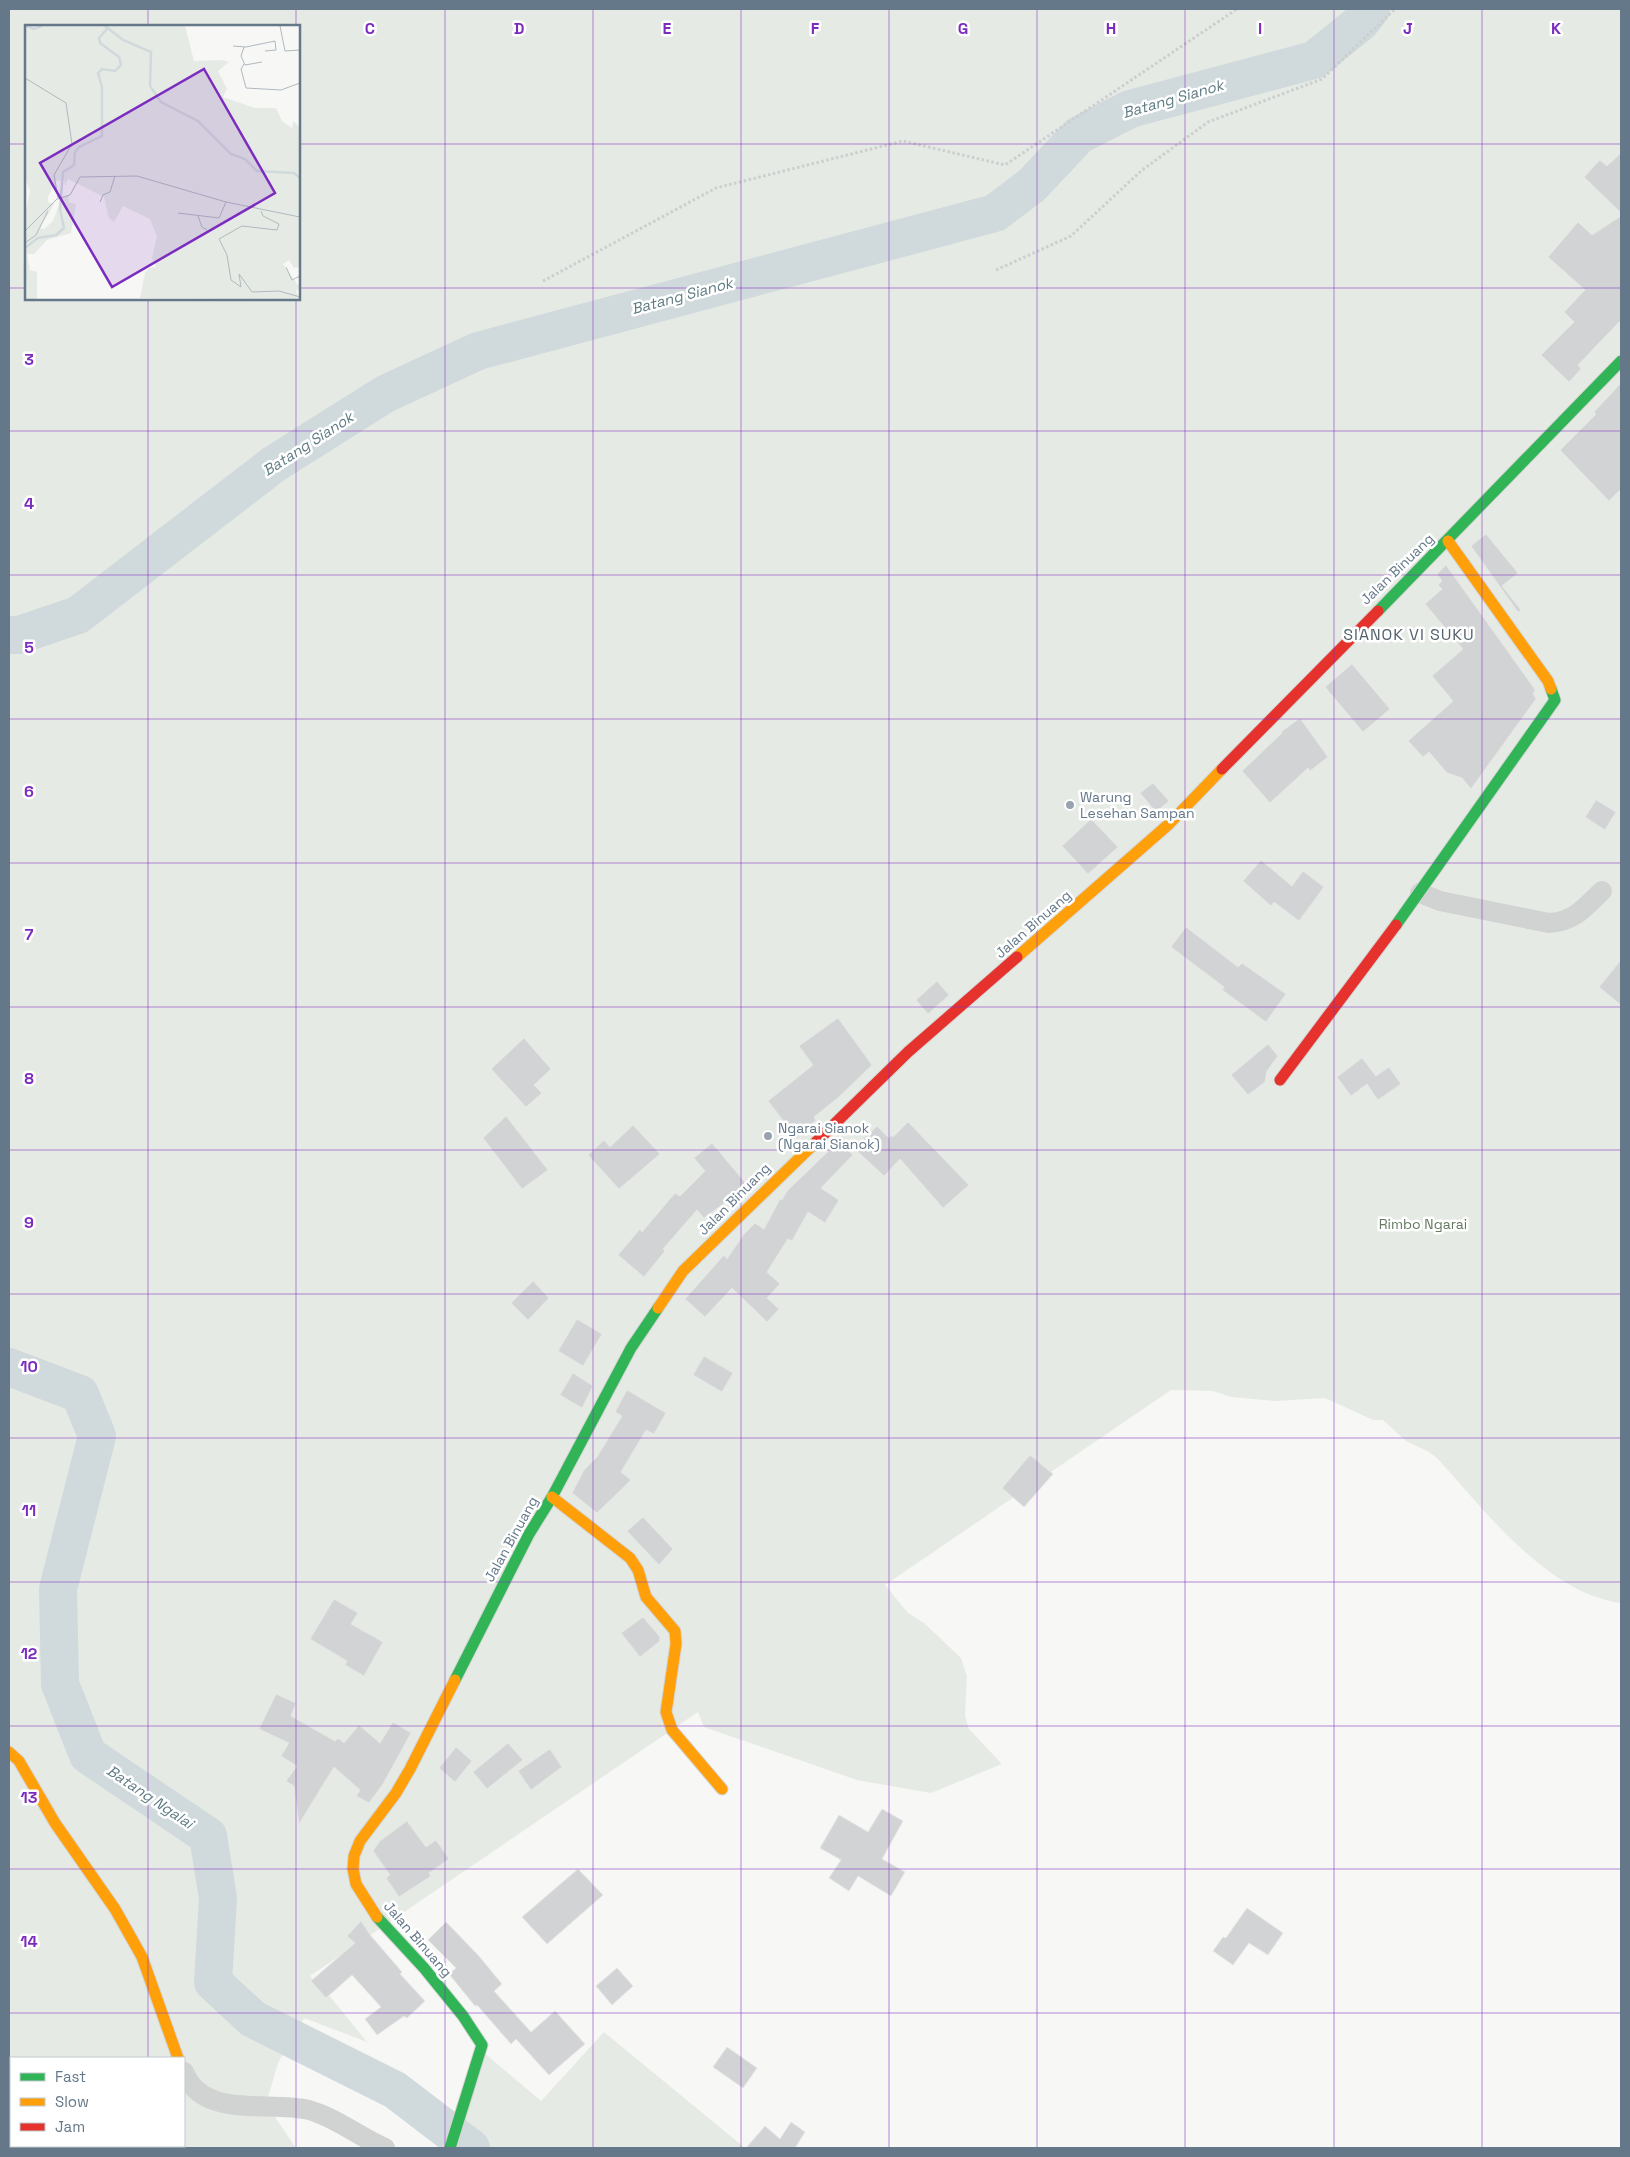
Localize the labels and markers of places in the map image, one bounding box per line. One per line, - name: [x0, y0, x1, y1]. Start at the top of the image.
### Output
- place label: Warung Lesehan Sampan: [1080, 788, 1195, 822]
- marker: Warung Lesehan Sampan: [1064, 799, 1076, 811]
- place label: Ngarai Sianok (Ngarai Sianok): [778, 1119, 880, 1153]
- marker: Ngarai Sianok (Ngarai Sianok): [762, 1130, 774, 1142]

